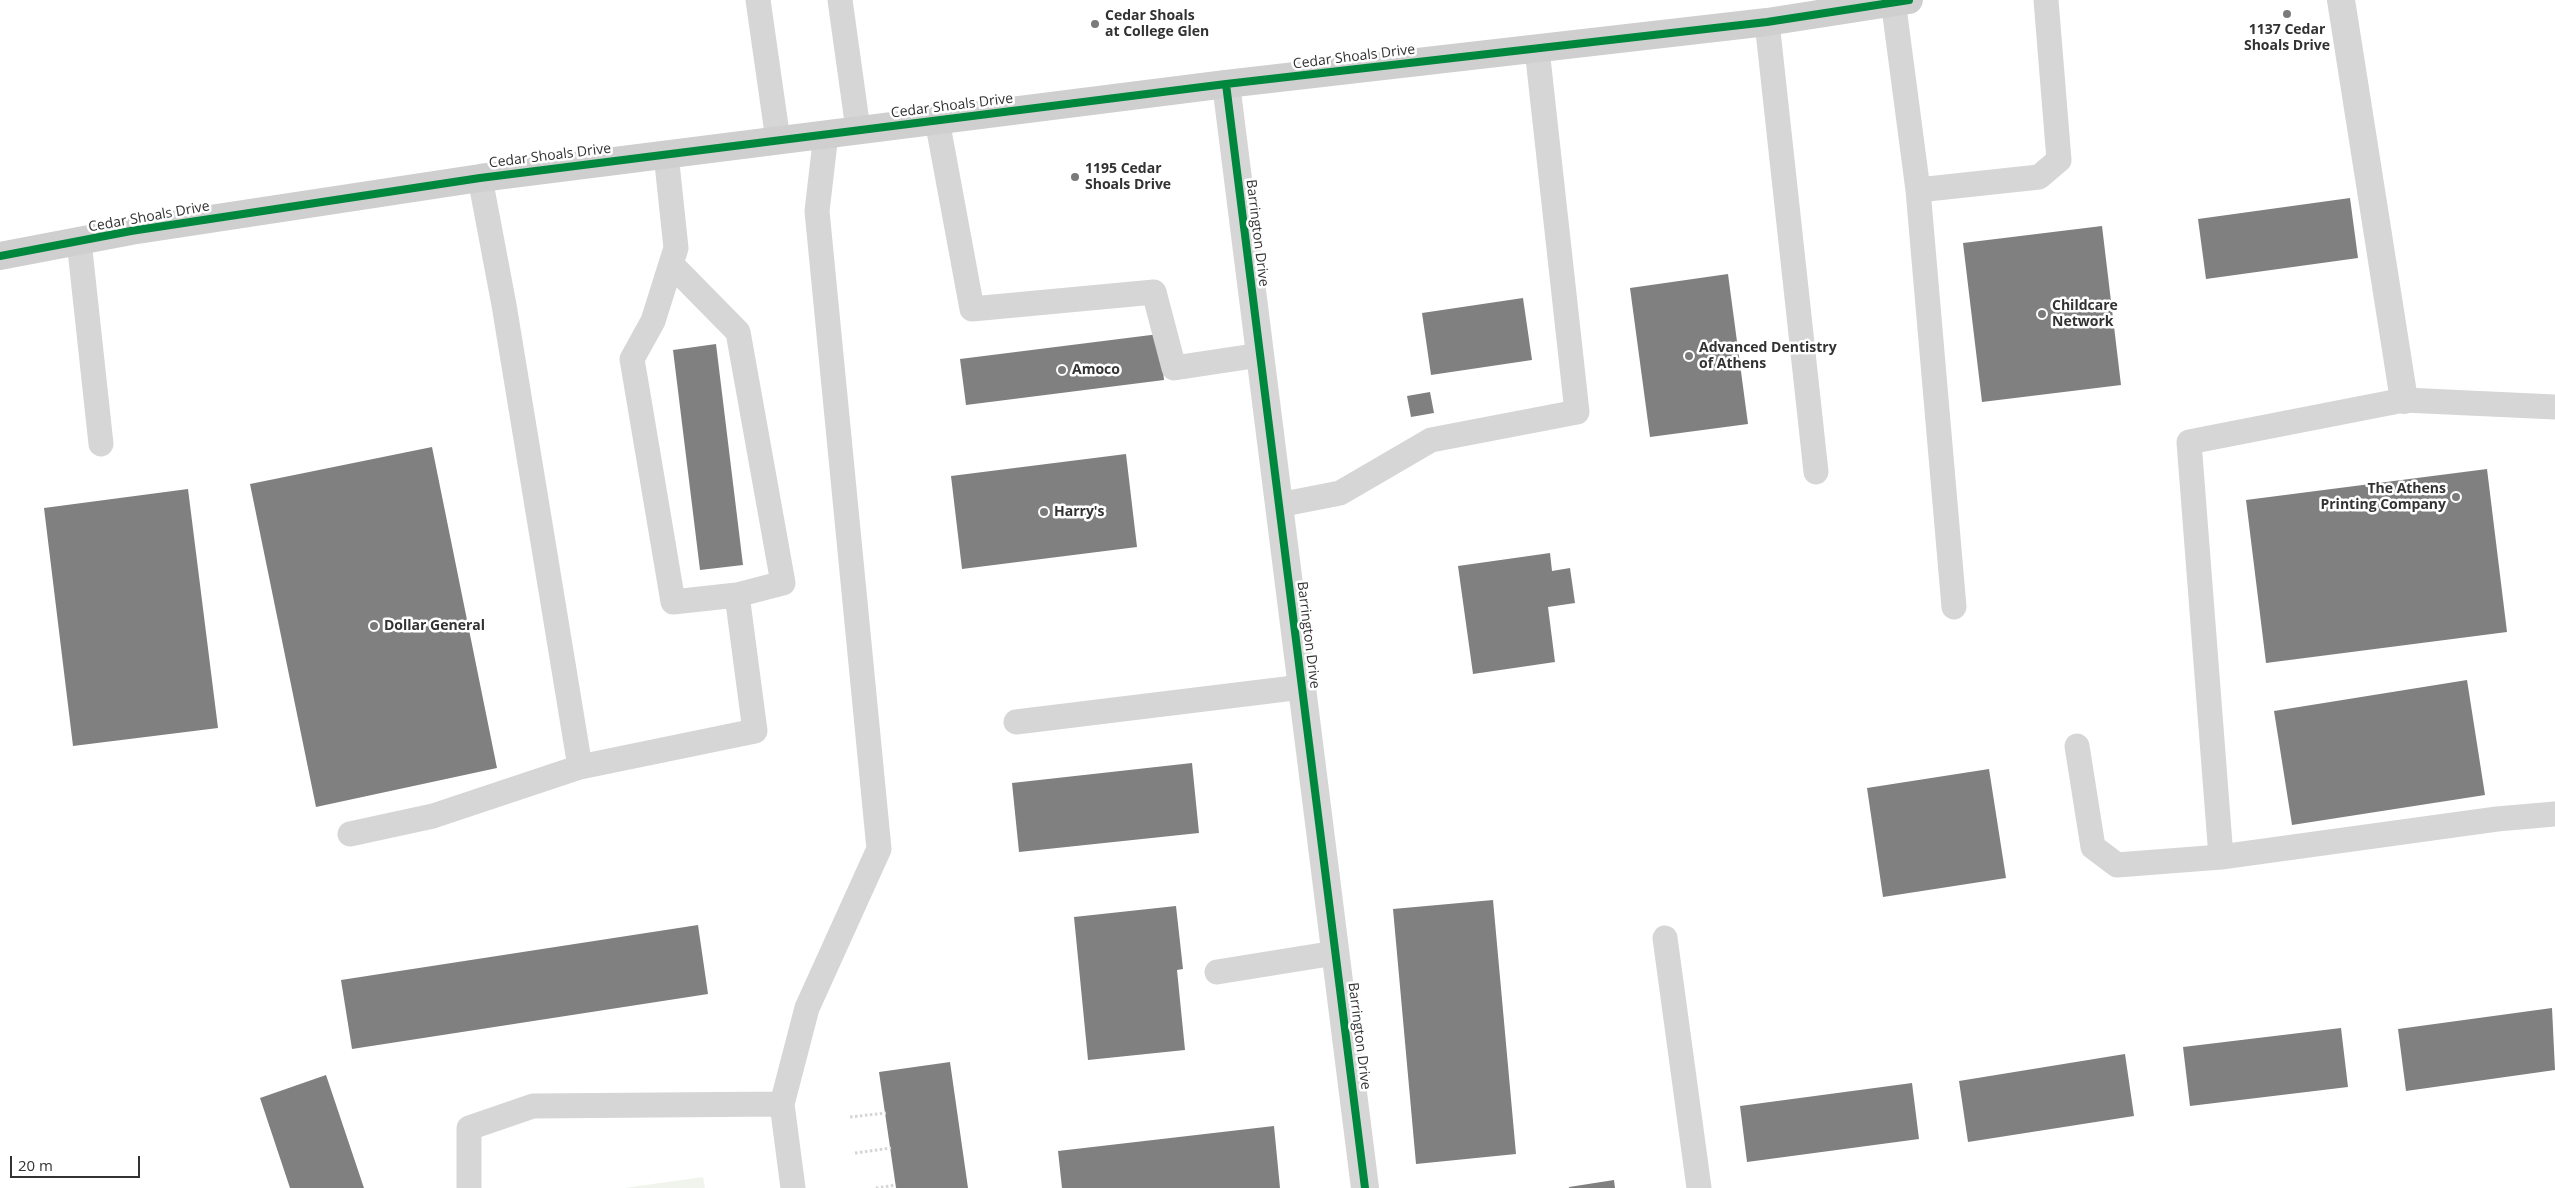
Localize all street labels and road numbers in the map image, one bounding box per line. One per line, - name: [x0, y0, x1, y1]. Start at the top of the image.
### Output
- street label: Cedar Shoals Drive: [1292, 41, 1416, 73]
- street label: Cedar Shoals Drive: [890, 90, 1014, 122]
- street label: Cedar Shoals Drive: [488, 140, 612, 172]
- street label: Barrington Drive: [1242, 178, 1272, 288]
- street label: Cedar Shoals Drive: [87, 198, 211, 236]
- street label: Barrington Drive: [1293, 580, 1323, 690]
- street label: Barrington Drive: [1344, 981, 1374, 1091]

